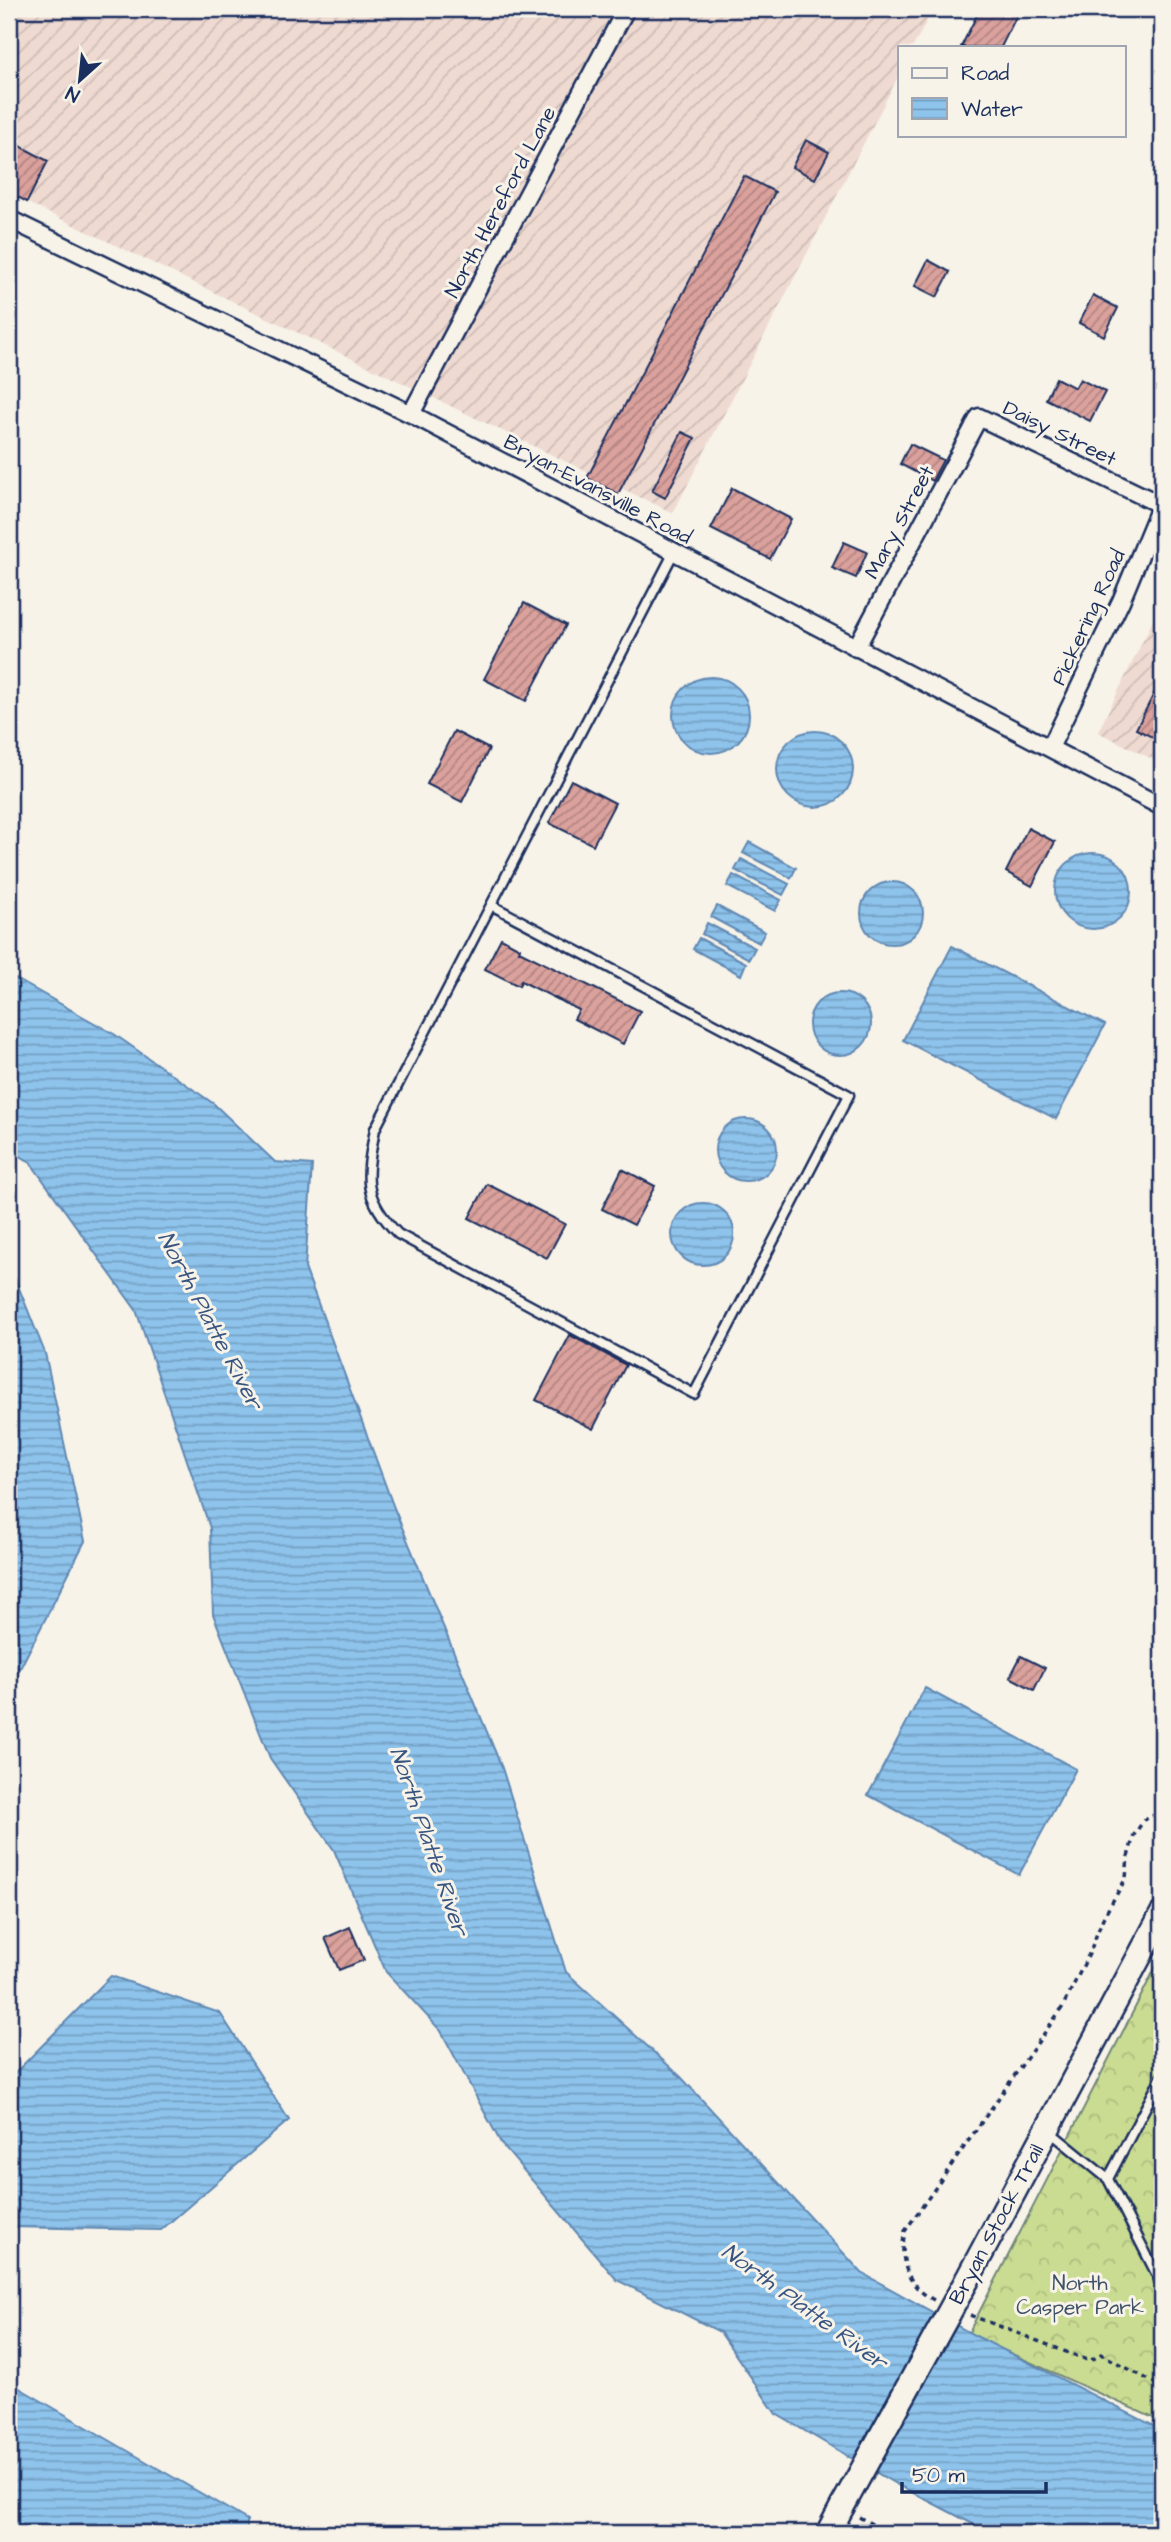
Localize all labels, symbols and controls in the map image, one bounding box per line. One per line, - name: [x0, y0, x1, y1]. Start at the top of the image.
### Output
- north arrow: [46, 46, 116, 116]
- legend: [898, 46, 1126, 136]
- text: Road: [961, 59, 1009, 88]
- text: N: [61, 79, 84, 109]
- text: Water: [961, 95, 1023, 124]
- street label: North Hereford Lane: [438, 101, 563, 303]
- street label: Daisy Street: [997, 394, 1122, 475]
- street label: Bryan-Evansville Road: [498, 427, 697, 553]
- street label: Mary Street: [857, 460, 943, 585]
- street label: Pickering Road: [1044, 544, 1135, 691]
- water label: North Platte River: [150, 1226, 272, 1417]
- water label: North Platte River: [382, 1743, 477, 1942]
- street label: Bryan Stock Trail: [942, 2139, 1053, 2311]
- water label: North Platte River: [715, 2236, 895, 2379]
- park label: North Casper Park: [1016, 2269, 1144, 2323]
- scale bar: [902, 2451, 1045, 2495]
- text: 50 m: [912, 2461, 966, 2490]

